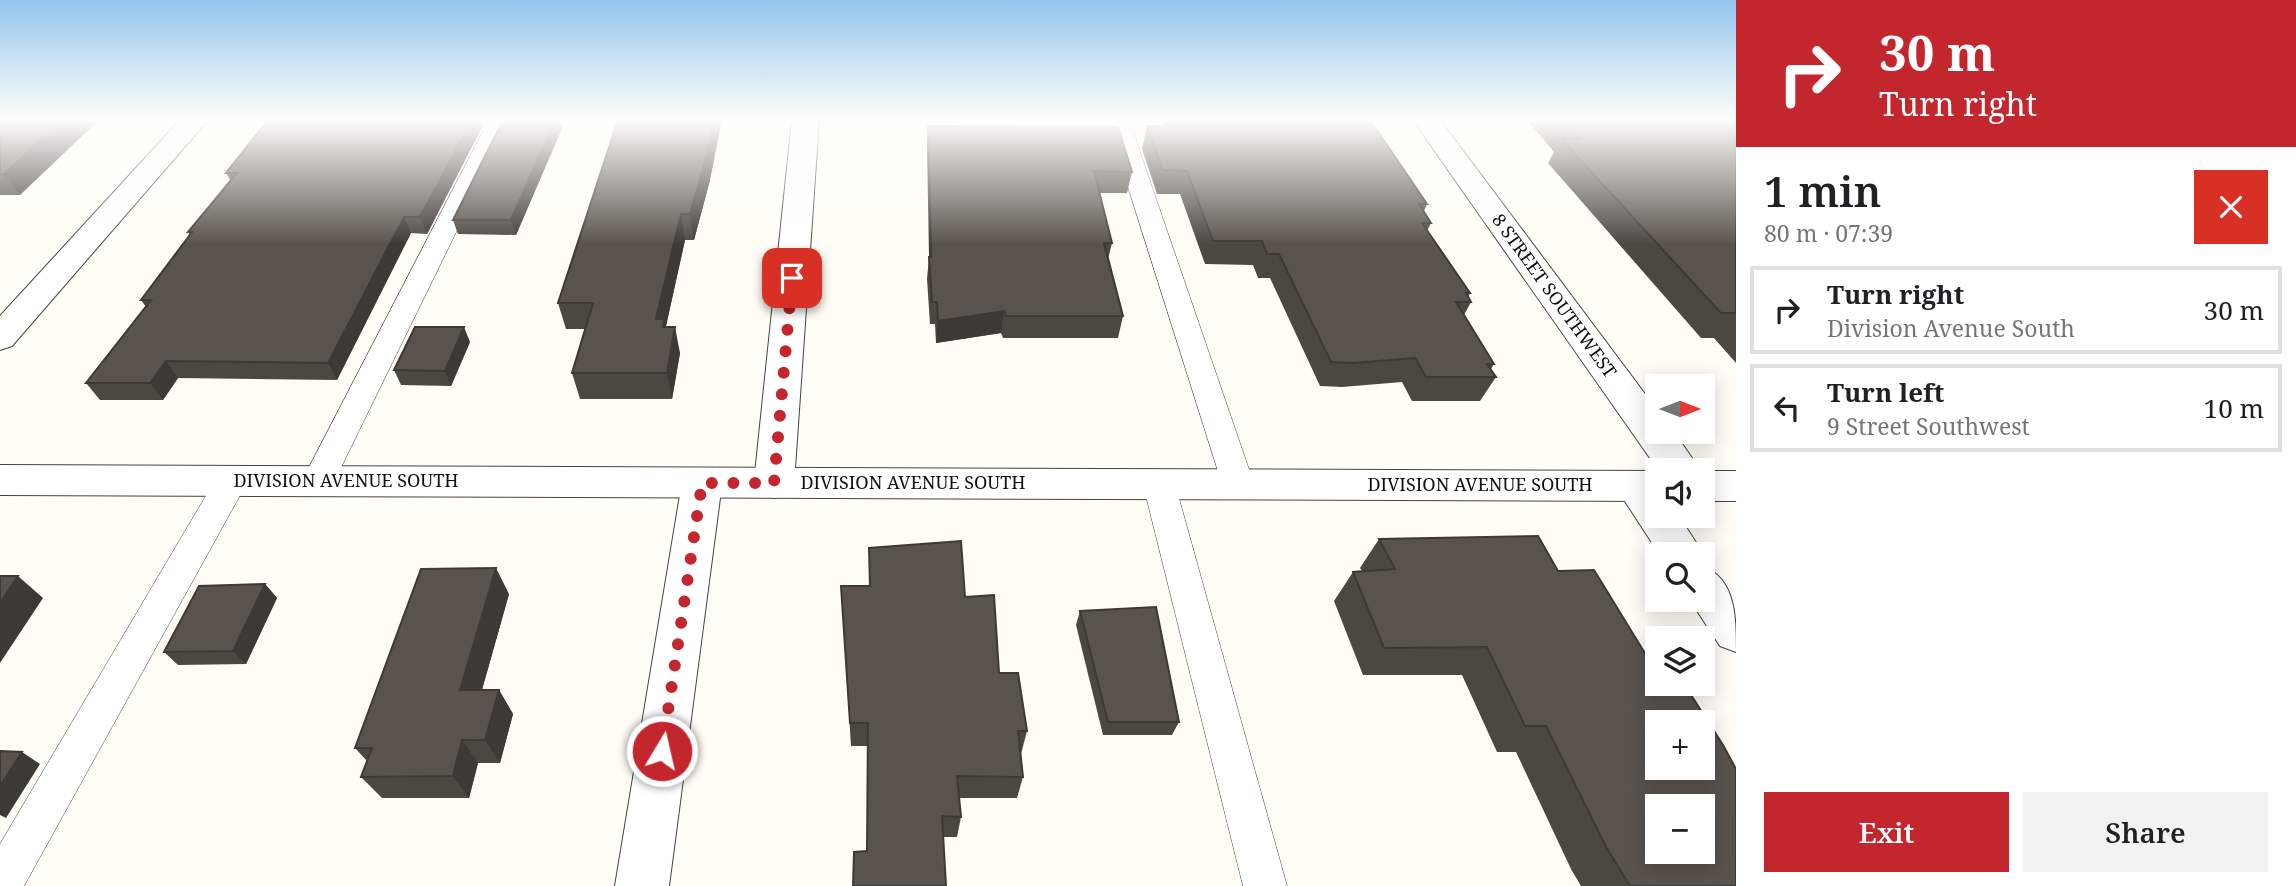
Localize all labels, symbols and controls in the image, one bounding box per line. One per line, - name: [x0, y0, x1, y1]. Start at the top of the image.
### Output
- text: 30 m: [1879, 19, 1995, 85]
- icon: right: [1764, 28, 1855, 119]
- text: Turn right: [1879, 82, 2037, 125]
- text: 1 min: [1764, 162, 1881, 219]
- button: close: [2194, 170, 2268, 244]
- street label: 8 STREET SOUTHWEST: [1487, 209, 1622, 382]
- text: 80 m · 07:39: [1764, 217, 1893, 249]
- pin: [762, 248, 822, 308]
- icon: arrive: [773, 259, 811, 297]
- text: Turn right: [1827, 276, 1964, 312]
- icon: right: [1768, 291, 1806, 329]
- text: 30 m: [2204, 292, 2264, 328]
- text: Division Avenue South: [1827, 312, 2075, 344]
- north arrow: [1645, 374, 1715, 444]
- map controls: [1645, 374, 1715, 864]
- text: Turn left: [1827, 374, 1944, 410]
- icon: left: [1768, 389, 1806, 427]
- text: 10 m: [2204, 390, 2264, 426]
- text: 9 Street Southwest: [1827, 410, 2030, 442]
- button: sound: [1645, 458, 1715, 528]
- street label: DIVISION AVENUE SOUTH: [233, 468, 459, 492]
- street label: DIVISION AVENUE SOUTH: [800, 470, 1026, 494]
- street label: DIVISION AVENUE SOUTH: [1367, 472, 1593, 496]
- button: search: [1645, 542, 1715, 612]
- button: layers: [1645, 626, 1715, 696]
- button: +: [1645, 710, 1715, 780]
- position arrow: [625, 714, 699, 788]
- button: Exit: [1764, 792, 2009, 872]
- button: Share: [2023, 792, 2268, 872]
- button: −: [1645, 794, 1715, 864]

